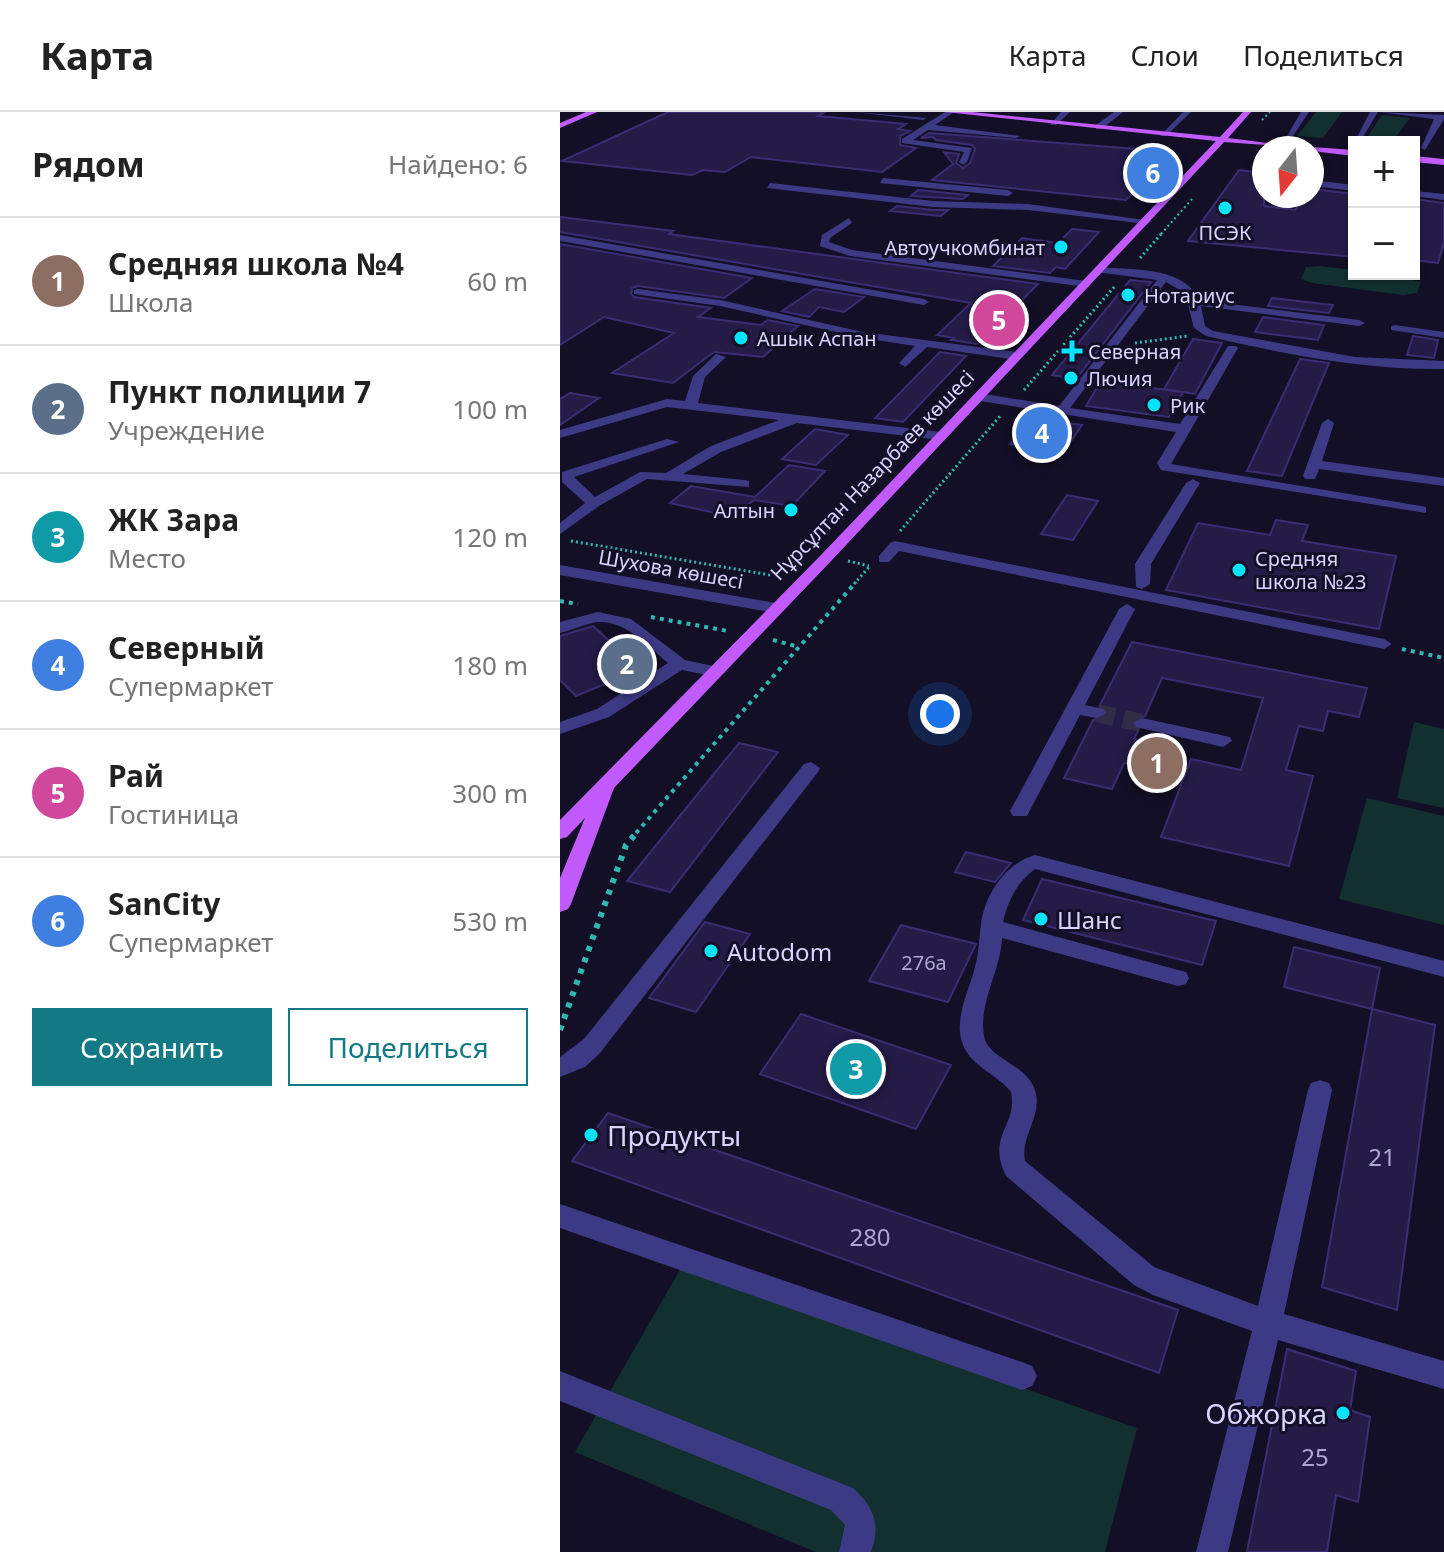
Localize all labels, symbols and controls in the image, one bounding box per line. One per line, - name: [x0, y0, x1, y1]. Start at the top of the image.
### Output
- text: Карта: [40, 29, 154, 81]
- text: Карта: [1008, 36, 1087, 74]
- text: Слои: [1131, 36, 1199, 74]
- text: Поделиться: [1243, 36, 1404, 74]
- north arrow: [1252, 136, 1324, 208]
- map controls: [1348, 136, 1420, 280]
- button: +: [1348, 136, 1420, 208]
- text: Рядом: [32, 141, 145, 187]
- pin: 6: [1127, 143, 1179, 203]
- text: Найдено: 6: [388, 146, 528, 182]
- marker: ПСЭК: [1216, 199, 1234, 217]
- button: −: [1348, 208, 1420, 280]
- place label: ПСЭК: [1199, 219, 1252, 246]
- place label: Автоучкомбинат: [885, 234, 1045, 261]
- marker: Автоучкомбинат: [1052, 238, 1070, 256]
- text: Средняя школа №4: [108, 243, 404, 284]
- text: 1: [51, 263, 65, 299]
- text: 60 m: [467, 263, 528, 299]
- place label: Нотариус: [1144, 282, 1235, 309]
- text: Школа: [108, 284, 193, 320]
- marker: Нотариус: [1119, 286, 1137, 304]
- pin: 5: [973, 290, 1025, 350]
- place label: Ашык Аспан: [757, 325, 877, 352]
- marker: Ашык Аспан: [732, 329, 750, 347]
- place label: Северная: [1088, 338, 1181, 365]
- marker: Северная: [1063, 342, 1081, 360]
- street label: Нұрсұлтан Назарбаев көшесі: [764, 364, 980, 586]
- place label: Лючия: [1087, 365, 1152, 392]
- marker: Лючия: [1062, 369, 1080, 387]
- text: Пункт полиции 7: [108, 371, 371, 412]
- text: 2: [51, 391, 65, 427]
- text: 100 m: [452, 391, 528, 427]
- place label: Рик: [1170, 392, 1206, 419]
- marker: Рик: [1145, 396, 1163, 414]
- pin: 4: [1016, 403, 1068, 463]
- text: Учреждение: [108, 412, 265, 448]
- place label: Алтын: [714, 497, 775, 524]
- text: ЖК Зара: [108, 499, 239, 540]
- marker: Алтын: [782, 501, 800, 519]
- text: 3: [51, 519, 65, 555]
- text: 120 m: [452, 519, 528, 555]
- text: Место: [108, 540, 186, 576]
- street label: Шухова көшесі: [597, 543, 745, 595]
- place label: Средняя школа №23: [1255, 545, 1366, 595]
- marker: Средняя школа №23: [1230, 561, 1248, 579]
- text: Северный: [108, 627, 265, 668]
- pin: 2: [601, 634, 653, 694]
- text: 4: [51, 647, 65, 683]
- text: 180 m: [452, 647, 528, 683]
- text: Супермаркет: [108, 668, 273, 704]
- your location: [920, 694, 960, 734]
- pin: 1: [1131, 733, 1183, 793]
- text: Рай: [108, 755, 164, 796]
- text: 5: [51, 775, 65, 811]
- text: 300 m: [452, 775, 528, 811]
- text: Гостиница: [108, 796, 239, 832]
- text: SanCity: [108, 883, 220, 924]
- text: 6: [51, 903, 65, 939]
- text: 530 m: [452, 903, 528, 939]
- place label: Шанс: [1057, 903, 1122, 936]
- marker: Шанс: [1032, 910, 1050, 928]
- text: Супермаркет: [108, 924, 273, 960]
- place label: Autodom: [727, 935, 832, 968]
- marker: Autodom: [702, 942, 720, 960]
- house number: 276а: [901, 949, 947, 976]
- button: Сохранить: [32, 1008, 272, 1086]
- button: Поделиться: [288, 1008, 528, 1086]
- pin: 3: [830, 1039, 882, 1099]
- place label: Продукты: [607, 1116, 741, 1154]
- marker: Продукты: [582, 1126, 600, 1144]
- house number: 21: [1368, 1140, 1396, 1173]
- house number: 280: [849, 1220, 891, 1253]
- place label: Обжорка: [1205, 1394, 1327, 1432]
- marker: Обжорка: [1334, 1404, 1352, 1422]
- house number: 25: [1301, 1440, 1329, 1473]

